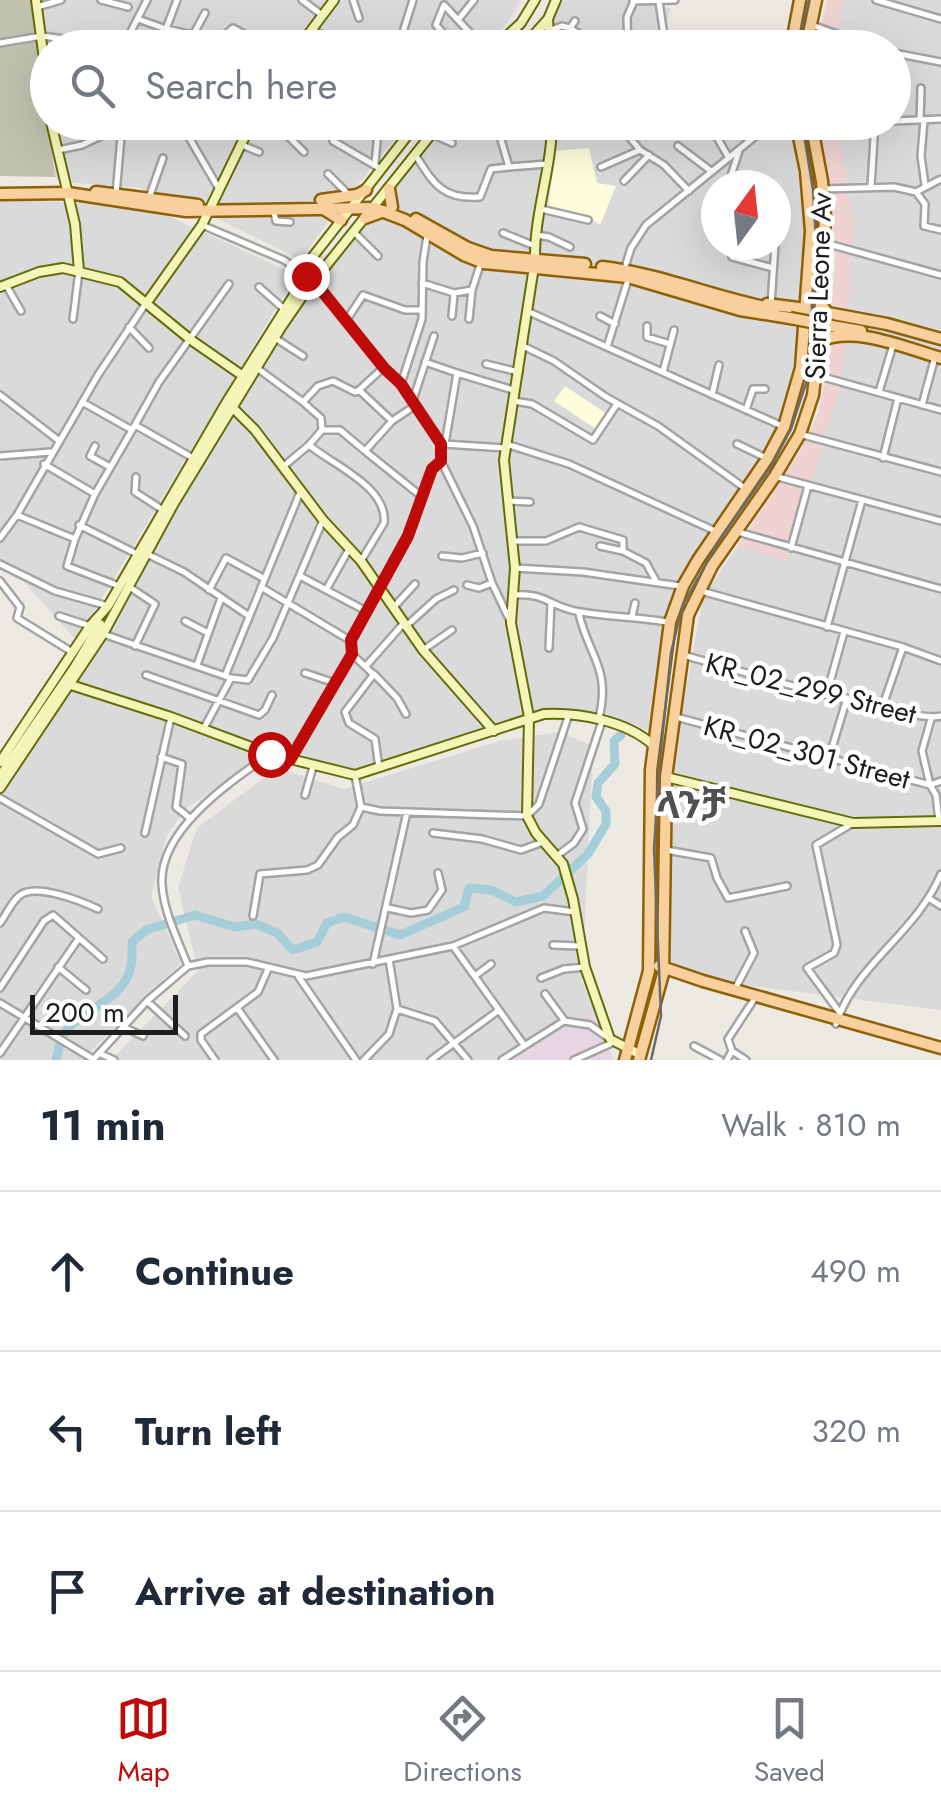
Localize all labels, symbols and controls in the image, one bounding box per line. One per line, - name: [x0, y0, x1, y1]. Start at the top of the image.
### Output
- search box: [30, 30, 911, 140]
- icon: search: [65, 58, 120, 113]
- text: Search here: [145, 58, 337, 113]
- north arrow: [701, 170, 791, 260]
- street label: Sierra Leone Av: [795, 191, 842, 380]
- route end: [284, 254, 330, 300]
- street label: KR_02_299 Street: [701, 643, 921, 735]
- street label: KR_02_301 Street: [699, 705, 915, 800]
- route start: [248, 732, 294, 778]
- district label: ላንቻ: [656, 777, 726, 832]
- scale bar: [30, 990, 178, 1034]
- text: 200 m: [45, 992, 125, 1033]
- text: 11 min: [40, 1095, 166, 1156]
- text: Walk · 810 m: [721, 1102, 901, 1148]
- icon: ahead: [40, 1244, 95, 1299]
- text: Continue: [135, 1244, 294, 1299]
- text: 490 m: [810, 1248, 901, 1294]
- icon: left: [40, 1404, 95, 1459]
- text: Turn left: [135, 1404, 281, 1459]
- text: 320 m: [812, 1408, 901, 1454]
- icon: arrive: [40, 1564, 95, 1619]
- text: Arrive at destination: [135, 1564, 496, 1619]
- tab: Map: [116, 1691, 171, 1792]
- tab: Directions: [403, 1691, 522, 1792]
- tab: Saved: [754, 1691, 825, 1792]

